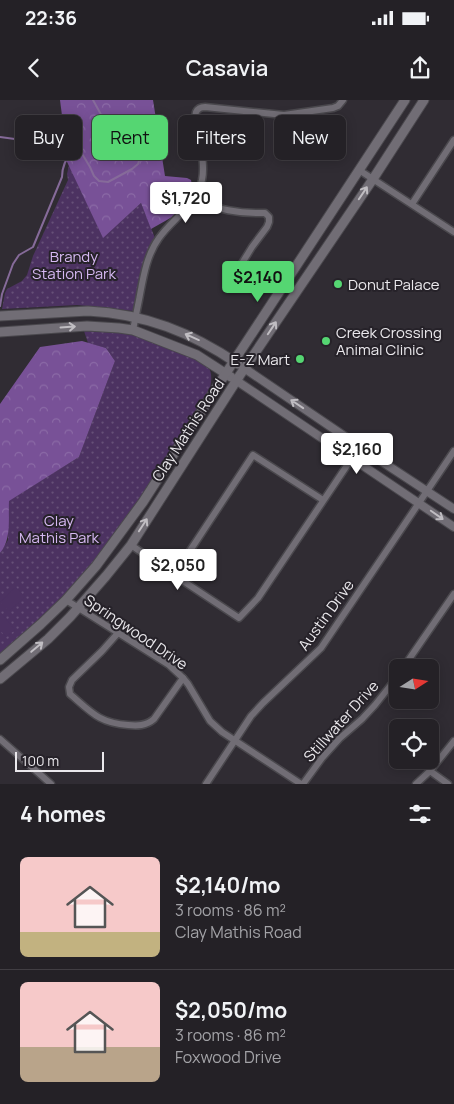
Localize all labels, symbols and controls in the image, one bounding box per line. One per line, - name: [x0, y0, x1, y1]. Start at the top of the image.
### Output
- text: 22:36: [25, 5, 77, 31]
- text: Casavia: [186, 53, 268, 83]
- icon: back: [20, 54, 48, 82]
- icon: share: [406, 54, 434, 82]
- chip: Buy: [15, 115, 82, 160]
- chip: Rent: [92, 115, 168, 160]
- chip: Filters: [178, 115, 264, 160]
- chip: New: [274, 115, 346, 160]
- pin: $1,720: [145, 182, 227, 224]
- text: $1,720: [161, 187, 211, 209]
- one-way arrow: [358, 187, 368, 201]
- park label: Brandy Station Park: [32, 246, 116, 284]
- pin: $2,140: [217, 260, 299, 303]
- text: $2,140: [233, 266, 283, 288]
- place label: Donut Palace: [348, 274, 440, 295]
- marker: Donut Palace: [332, 278, 344, 290]
- one-way arrow: [267, 321, 277, 335]
- place label: Creek Crossing Animal Clinic: [336, 322, 442, 360]
- one-way arrow: [59, 323, 75, 332]
- one-way arrow: [185, 331, 200, 341]
- marker: Creek Crossing Animal Clinic: [320, 335, 332, 347]
- place label: E-Z Mart: [231, 349, 290, 370]
- marker: E-Z Mart: [294, 353, 306, 365]
- street label: Clay Mathis Road: [147, 374, 229, 486]
- one-way arrow: [290, 399, 304, 409]
- pin: $2,160: [316, 432, 398, 475]
- text: $2,160: [332, 438, 382, 460]
- park label: Clay Mathis Park: [19, 510, 100, 548]
- one-way arrow: [429, 510, 443, 520]
- one-way arrow: [139, 519, 149, 533]
- pin: $2,050: [137, 548, 219, 591]
- text: $2,050: [151, 554, 205, 576]
- street label: Austin Drive: [293, 575, 359, 655]
- street label: Springwood Drive: [80, 590, 192, 675]
- one-way arrow: [30, 642, 43, 653]
- north arrow: [389, 659, 439, 709]
- map controls: [389, 659, 439, 769]
- street label: Stillwater Drive: [299, 675, 383, 766]
- button: locate: [389, 719, 439, 769]
- scale bar: [15, 749, 104, 772]
- text: 100 m: [22, 751, 59, 770]
- text: 4 homes: [20, 800, 106, 828]
- icon: filters: [406, 800, 434, 828]
- text: $2,140/mo: [175, 871, 281, 899]
- icon: home: [60, 877, 120, 937]
- text: 3 rooms · 86 m²: [175, 899, 286, 921]
- text: Clay Mathis Road: [175, 921, 302, 943]
- text: $2,050/mo: [175, 996, 287, 1024]
- icon: home: [60, 1002, 120, 1062]
- text: 3 rooms · 86 m²: [175, 1024, 286, 1046]
- text: Foxwood Drive: [175, 1046, 281, 1068]

